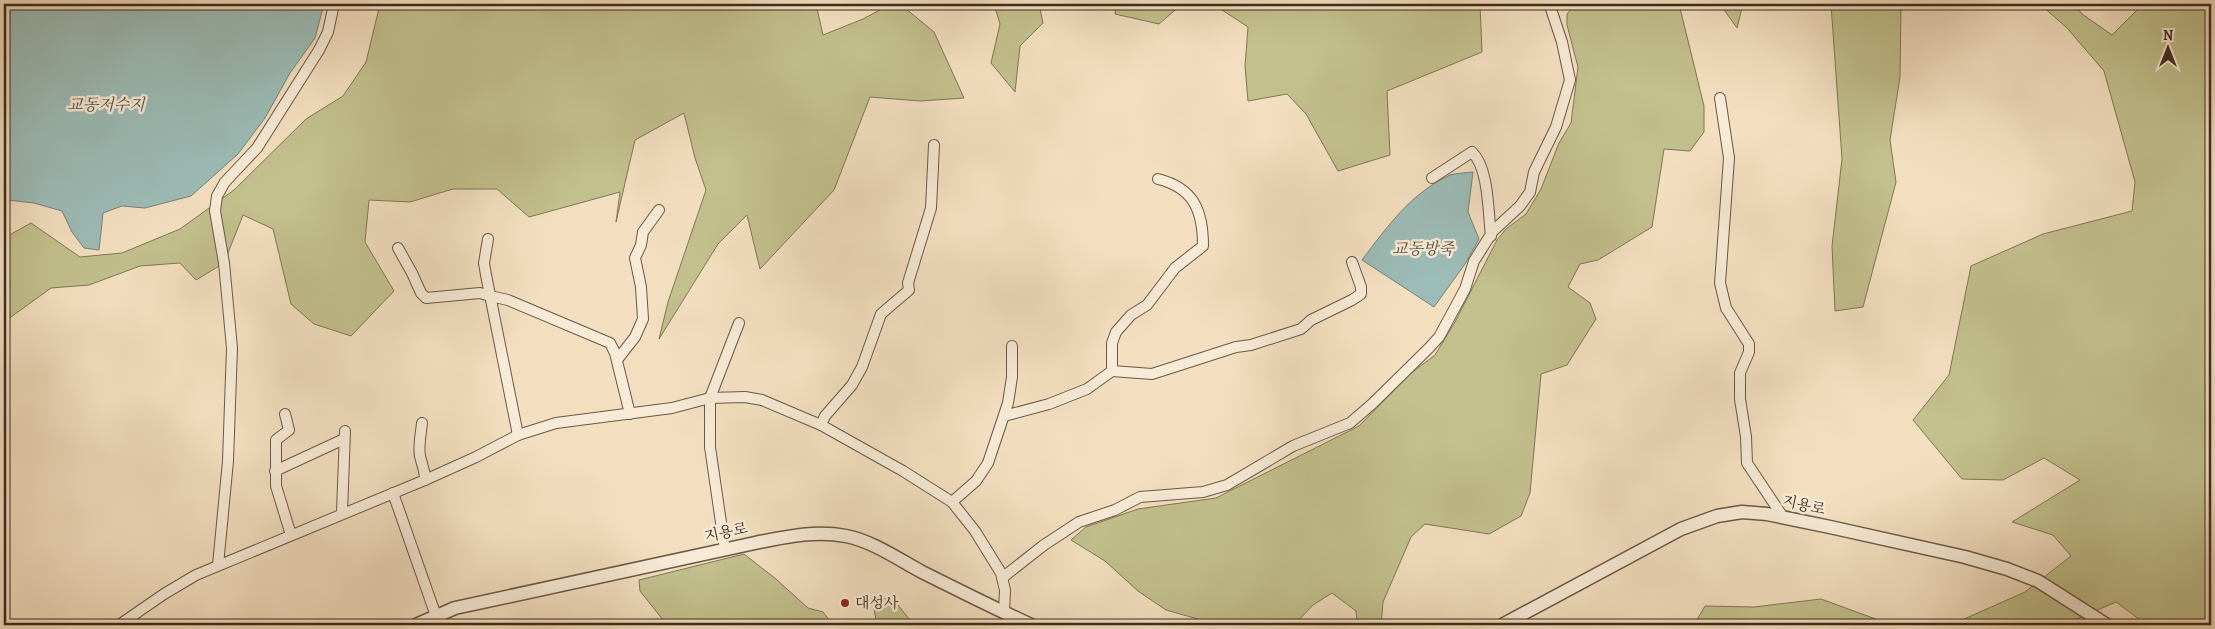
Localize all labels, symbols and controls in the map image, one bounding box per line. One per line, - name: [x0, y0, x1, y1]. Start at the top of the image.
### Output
- north arrow: [2142, 22, 2192, 72]
- text: N: [2163, 26, 2173, 45]
- water label: 교동저수지: [67, 94, 146, 116]
- water label: 교동방죽: [1392, 238, 1455, 260]
- street label: 지용로: [1781, 491, 1828, 519]
- street label: 지용로: [703, 518, 750, 546]
- place label: 대성사: [855, 593, 899, 613]
- marker: 대성사: [839, 597, 851, 609]

